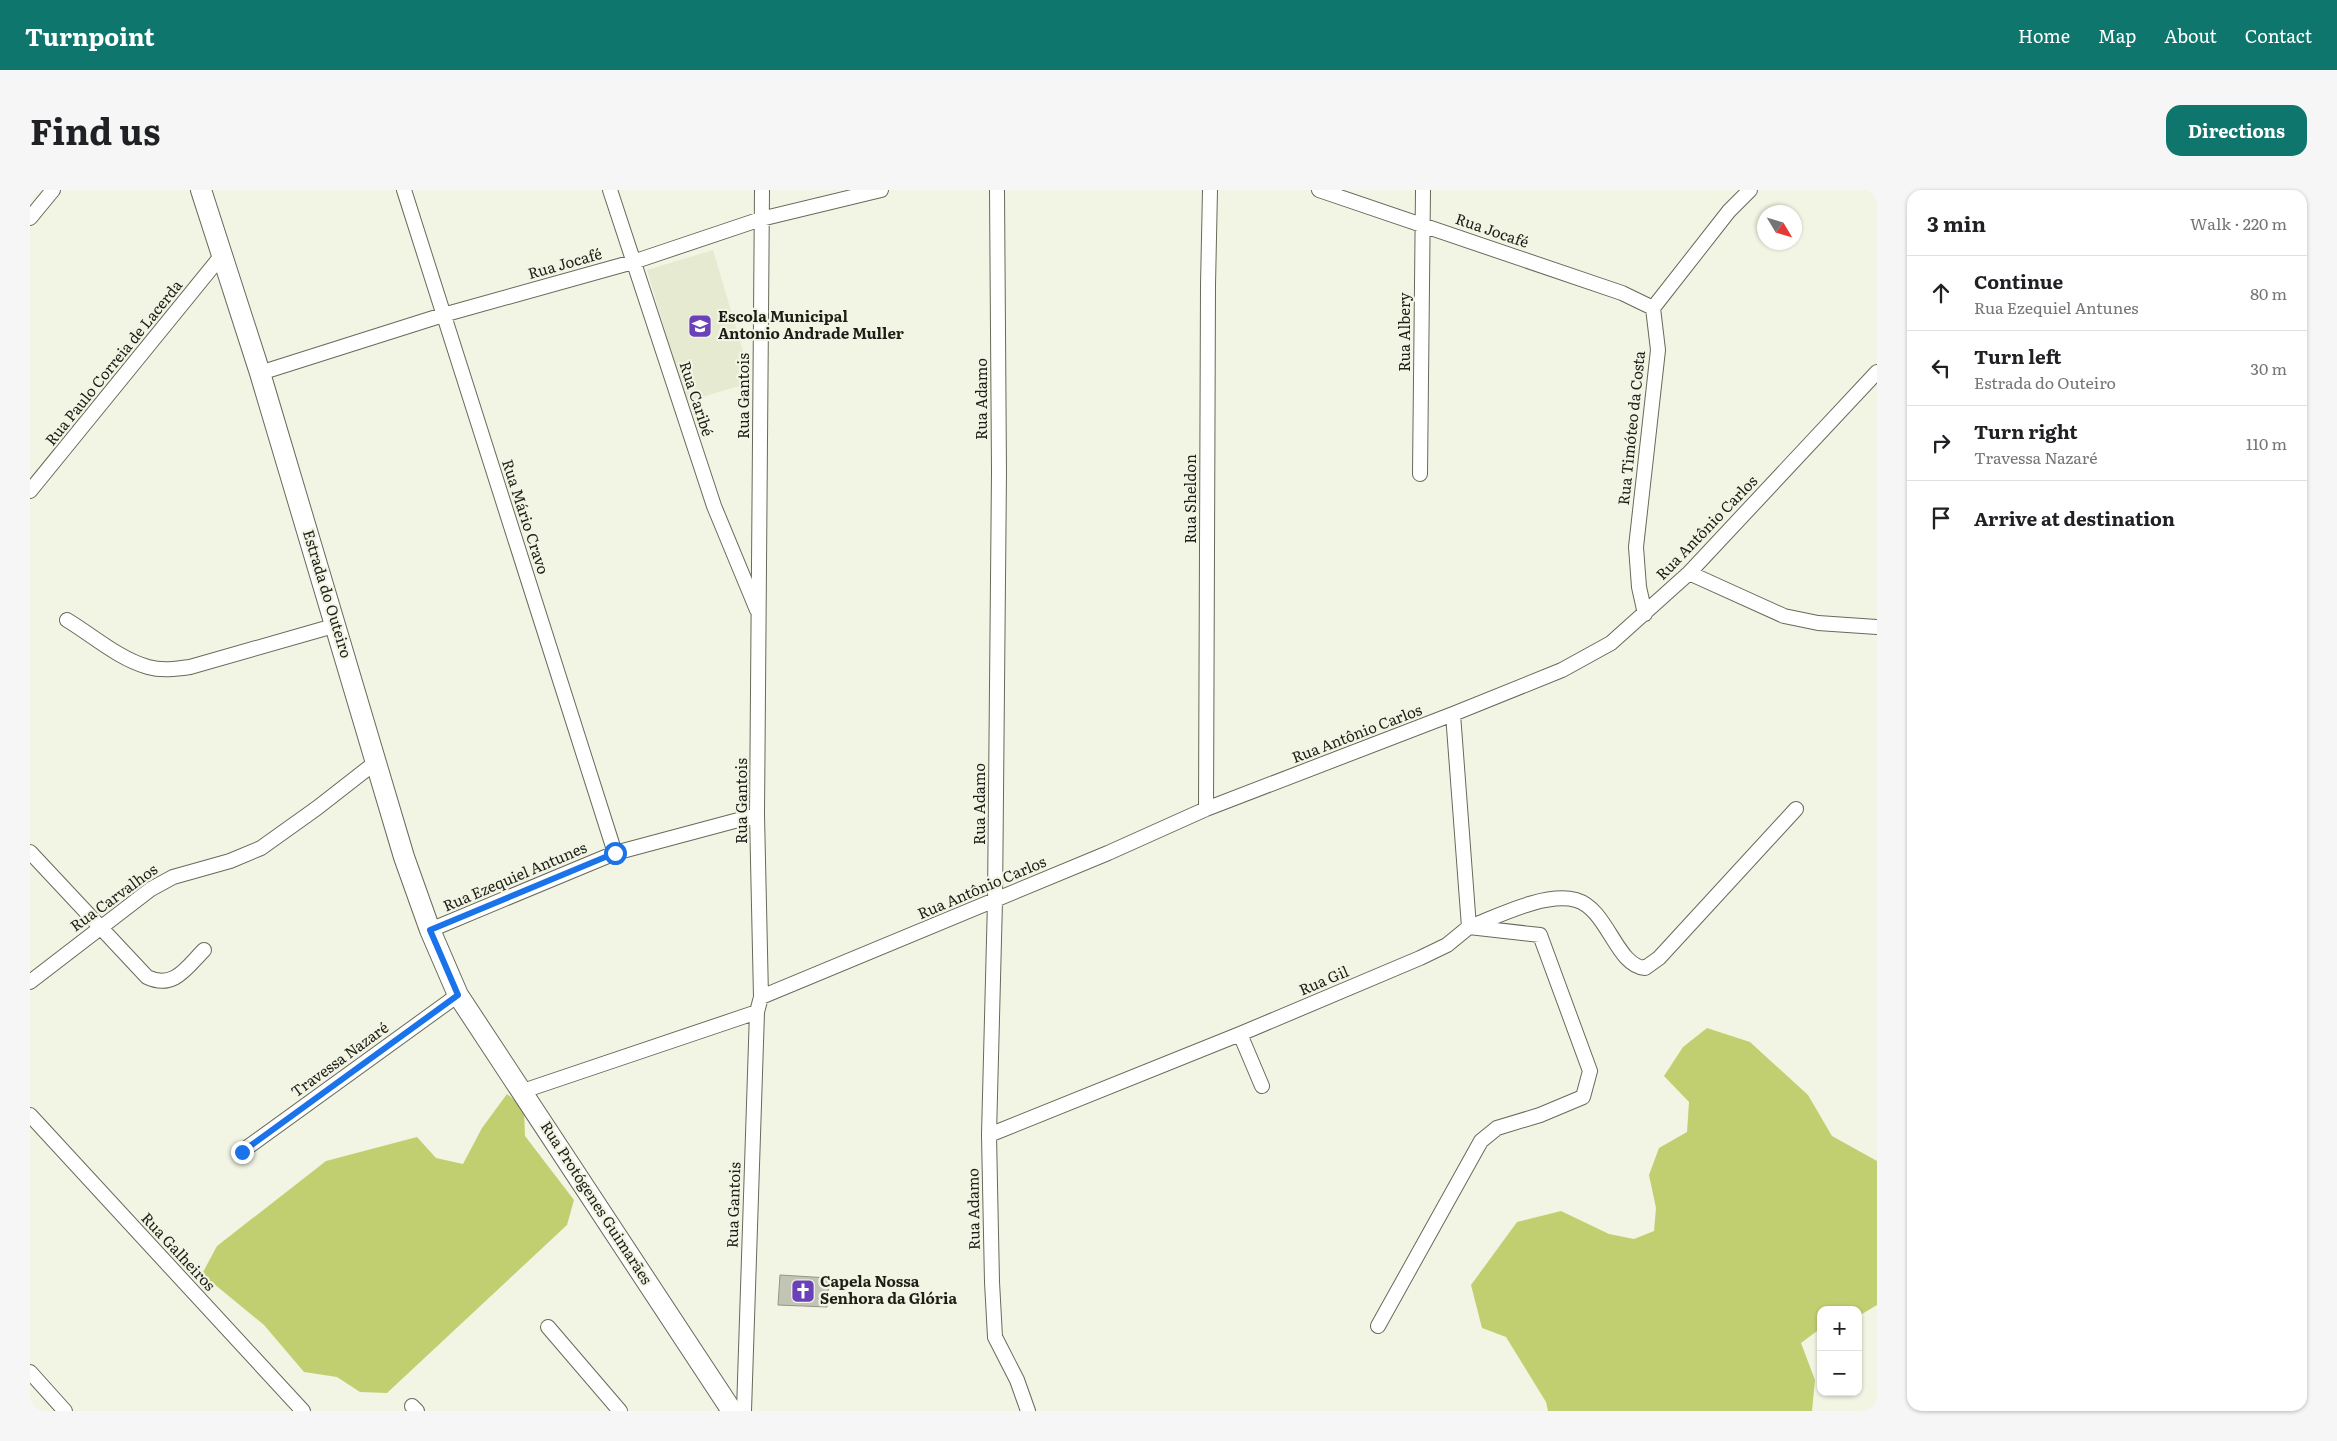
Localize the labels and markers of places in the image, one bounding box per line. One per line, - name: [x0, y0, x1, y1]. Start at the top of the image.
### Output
- place label: Escola Municipal Antonio Andrade Muller: [718, 304, 904, 344]
- school or university icon: Escola Municipal Antonio Andrade Muller: [687, 313, 713, 339]
- place label: Capela Nossa Senhora da Glória: [820, 1269, 957, 1309]
- church icon: Capela Nossa Senhora da Glória: [790, 1278, 816, 1304]

